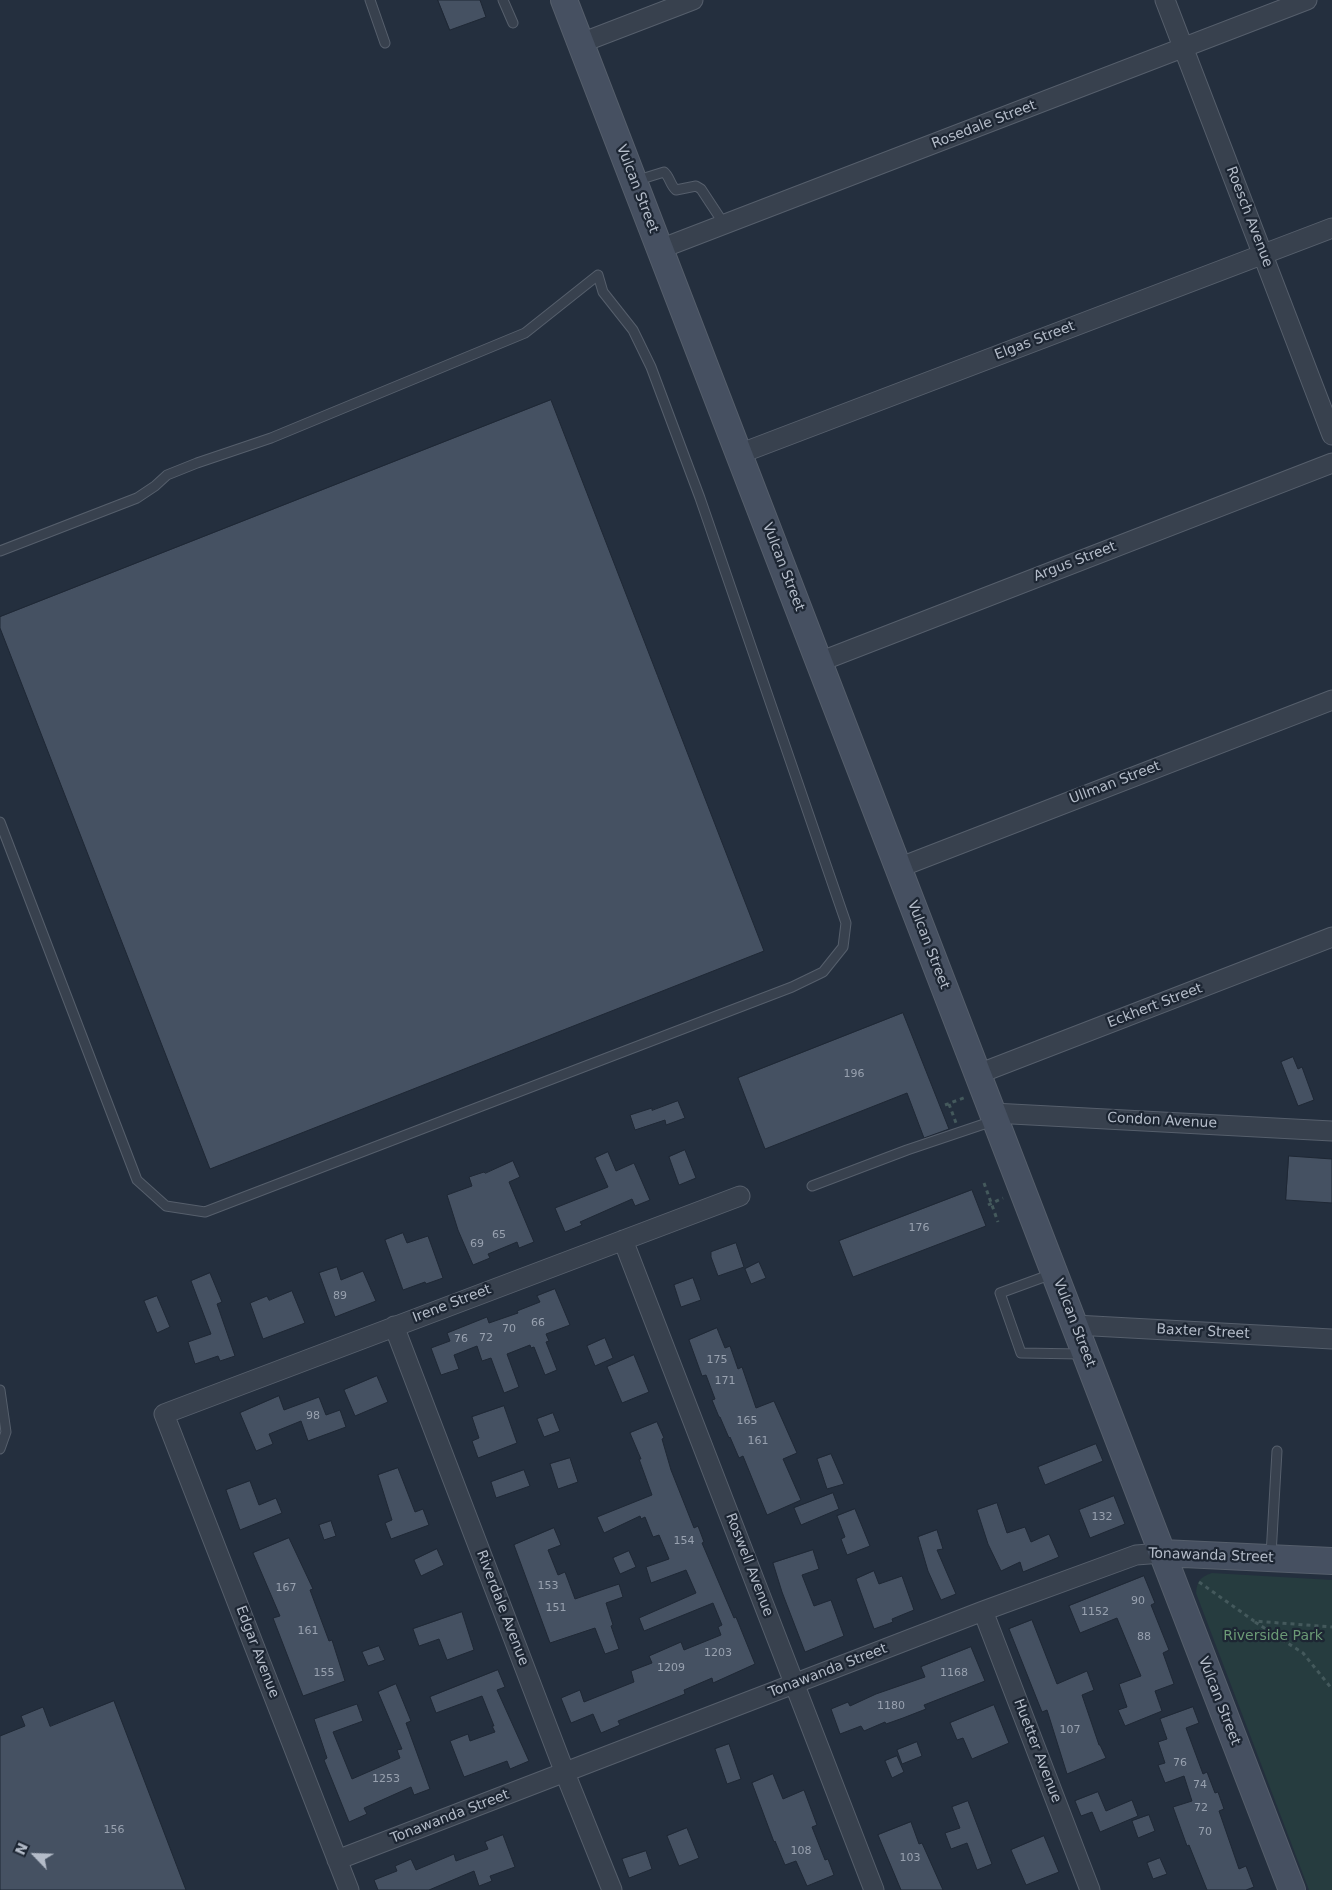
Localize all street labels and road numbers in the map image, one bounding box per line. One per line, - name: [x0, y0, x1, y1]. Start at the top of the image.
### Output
- street label: Rosedale Street: [929, 97, 1039, 153]
- street label: Vulcan Street: [612, 142, 662, 236]
- street label: Roesch Avenue: [1222, 164, 1276, 270]
- street label: Elgas Street: [993, 318, 1077, 364]
- street label: Vulcan Street: [758, 520, 808, 614]
- street label: Argus Street: [1031, 539, 1119, 585]
- street label: Ullman Street: [1067, 758, 1163, 808]
- street label: Vulcan Street: [903, 898, 953, 992]
- street label: Eckhert Street: [1105, 980, 1205, 1032]
- street label: Condon Avenue: [1107, 1110, 1217, 1132]
- street label: Vulcan Street: [1049, 1276, 1099, 1370]
- street label: Irene Street: [410, 1281, 494, 1327]
- street label: Baxter Street: [1156, 1321, 1250, 1343]
- street label: Roswell Avenue: [722, 1511, 776, 1619]
- street label: Tonawanda Street: [1148, 1545, 1274, 1567]
- street label: Riverdale Avenue: [472, 1548, 532, 1668]
- street label: Edgar Avenue: [232, 1604, 282, 1700]
- street label: Tonawanda Street: [766, 1641, 890, 1701]
- street label: Vulcan Street: [1194, 1654, 1244, 1748]
- street label: Huetter Avenue: [1009, 1697, 1065, 1805]
- street label: Tonawanda Street: [388, 1787, 512, 1847]

